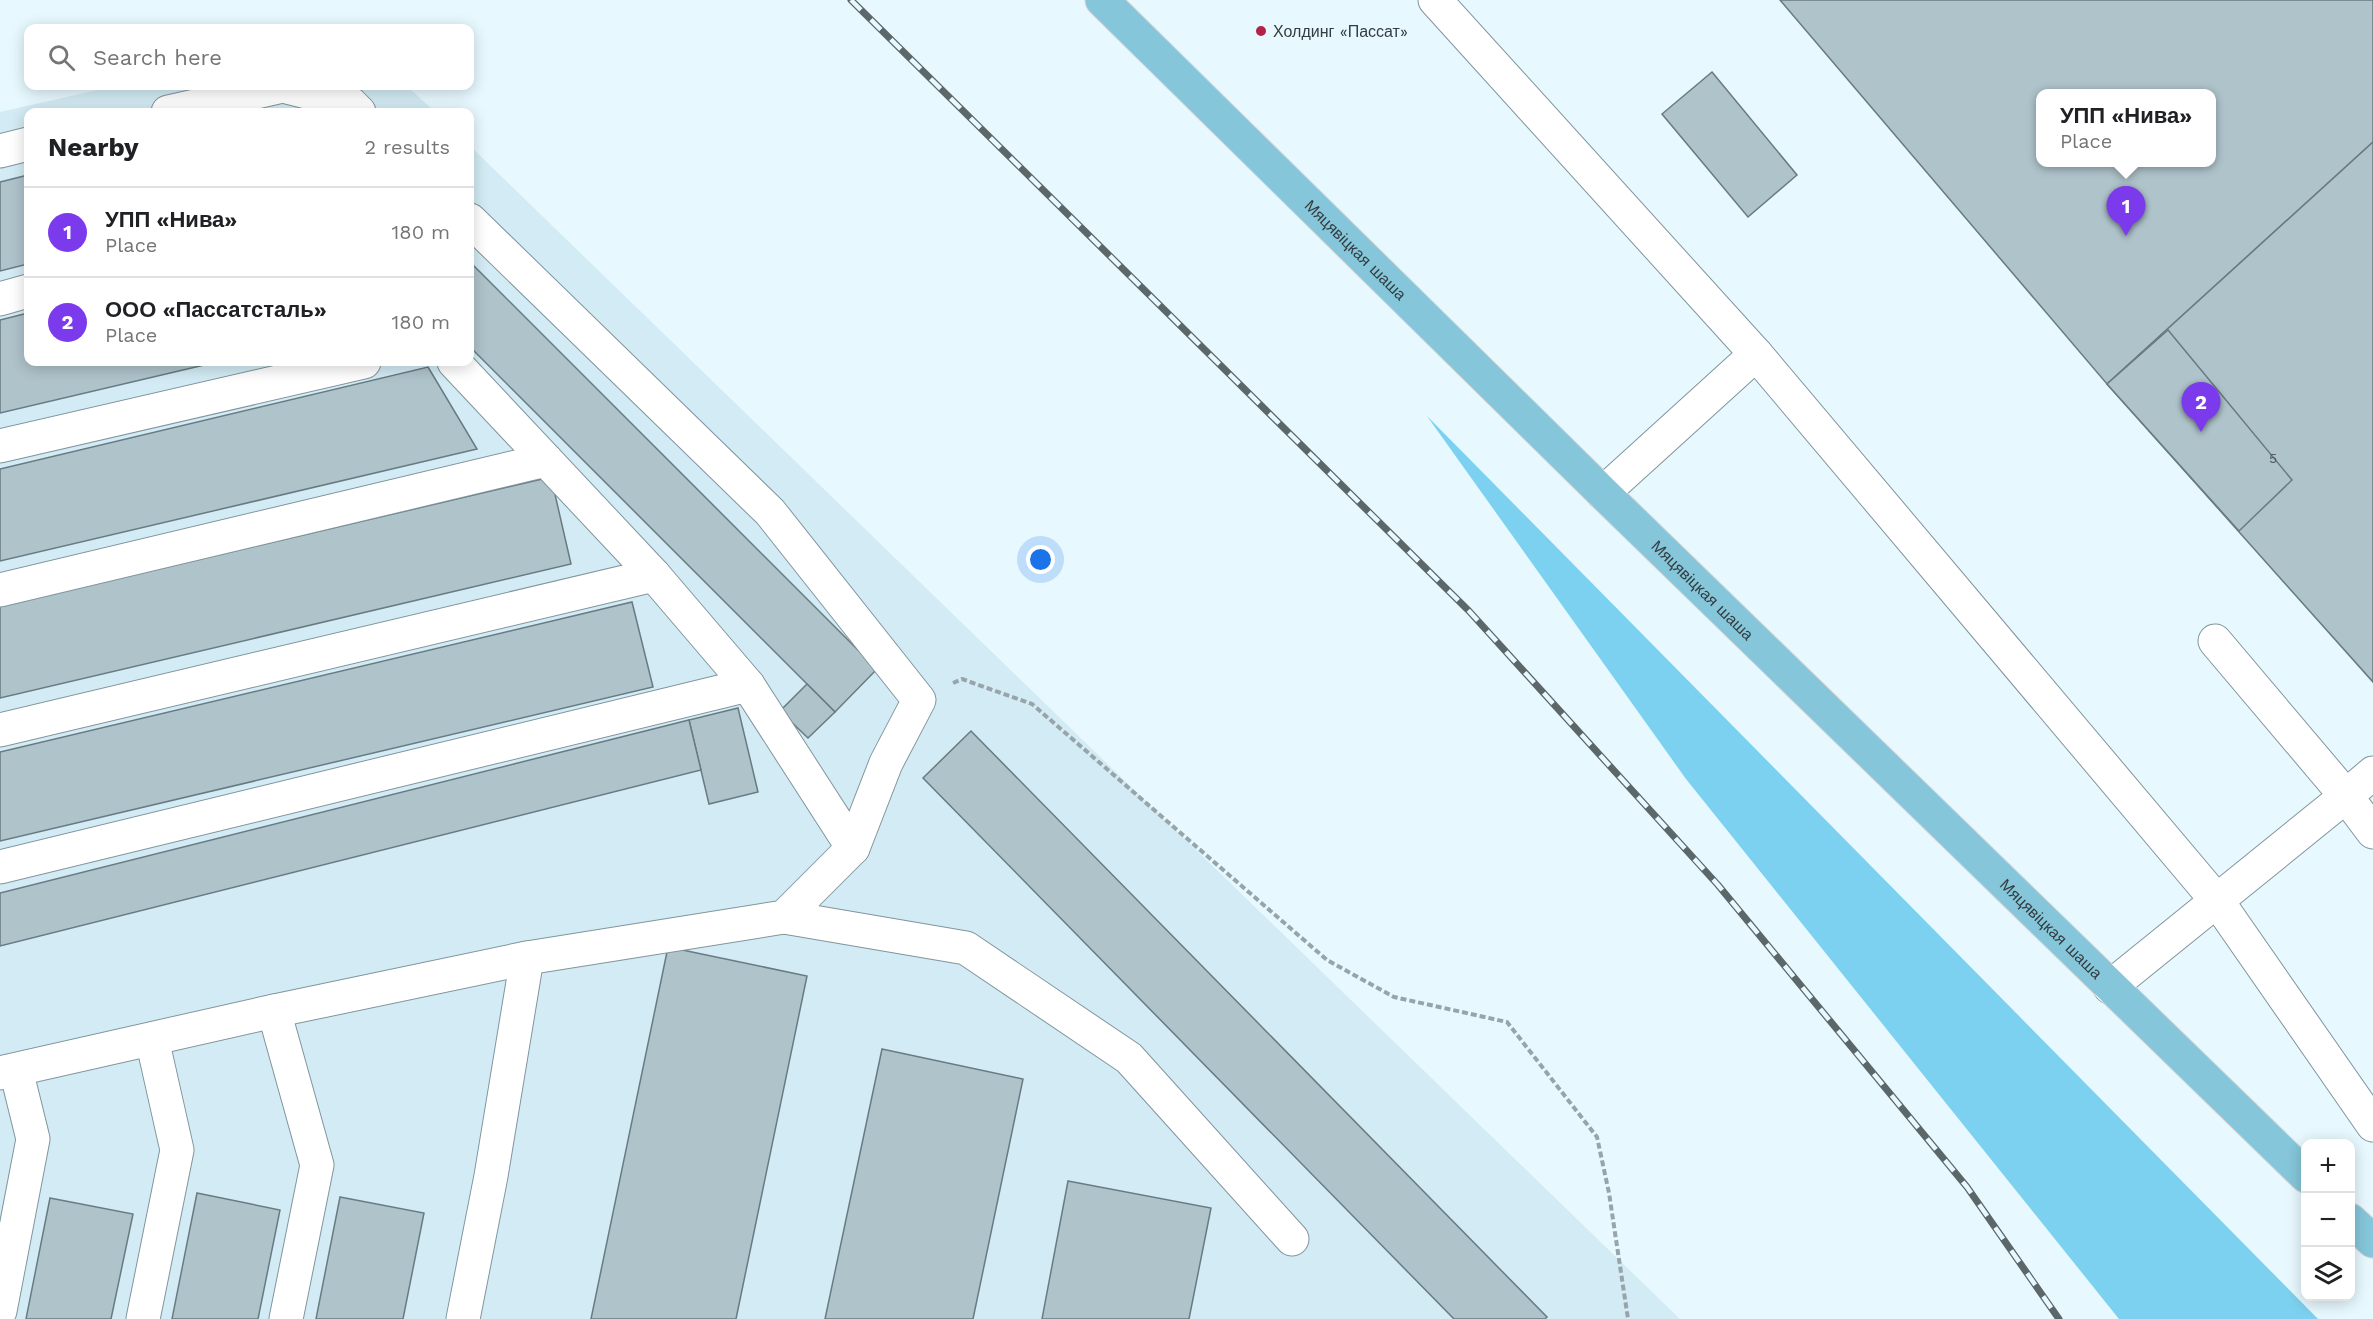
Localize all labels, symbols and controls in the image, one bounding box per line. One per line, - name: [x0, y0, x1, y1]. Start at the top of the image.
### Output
- place label: Холдинг «Пассат»: [1273, 22, 1408, 41]
- search box: [24, 24, 474, 90]
- marker: Холдинг «Пассат»: [1254, 24, 1268, 38]
- icon: search: [45, 41, 78, 74]
- text: Search here: [93, 45, 222, 70]
- popup: [2036, 89, 2216, 167]
- text: УПП «Нива»: [2060, 103, 2192, 128]
- text: Place: [2060, 129, 2112, 153]
- text: Nearby: [48, 132, 139, 162]
- text: 2 results: [365, 135, 450, 159]
- pin: 1: [2106, 186, 2146, 236]
- street label: Мяцявіцкая шаша: [1301, 196, 1410, 304]
- text: УПП «Нива»: [105, 207, 237, 232]
- text: 1: [63, 220, 72, 244]
- text: 180 m: [392, 220, 450, 244]
- text: Place: [105, 233, 157, 257]
- text: ООО «Пассатсталь»: [105, 297, 327, 322]
- text: 2: [62, 310, 73, 334]
- text: 180 m: [392, 310, 450, 334]
- text: Place: [105, 323, 157, 347]
- pin: 2: [2182, 382, 2220, 432]
- house number: 5: [2269, 450, 2277, 466]
- street label: Мяцявіцкая шаша: [1647, 536, 1758, 644]
- your location: [1026, 545, 1055, 574]
- street label: Мяцявіцкая шаша: [1996, 875, 2106, 983]
- map controls: [2301, 1139, 2355, 1301]
- button: +: [2301, 1139, 2355, 1193]
- button: −: [2301, 1193, 2355, 1247]
- button: layers: [2301, 1247, 2355, 1301]

